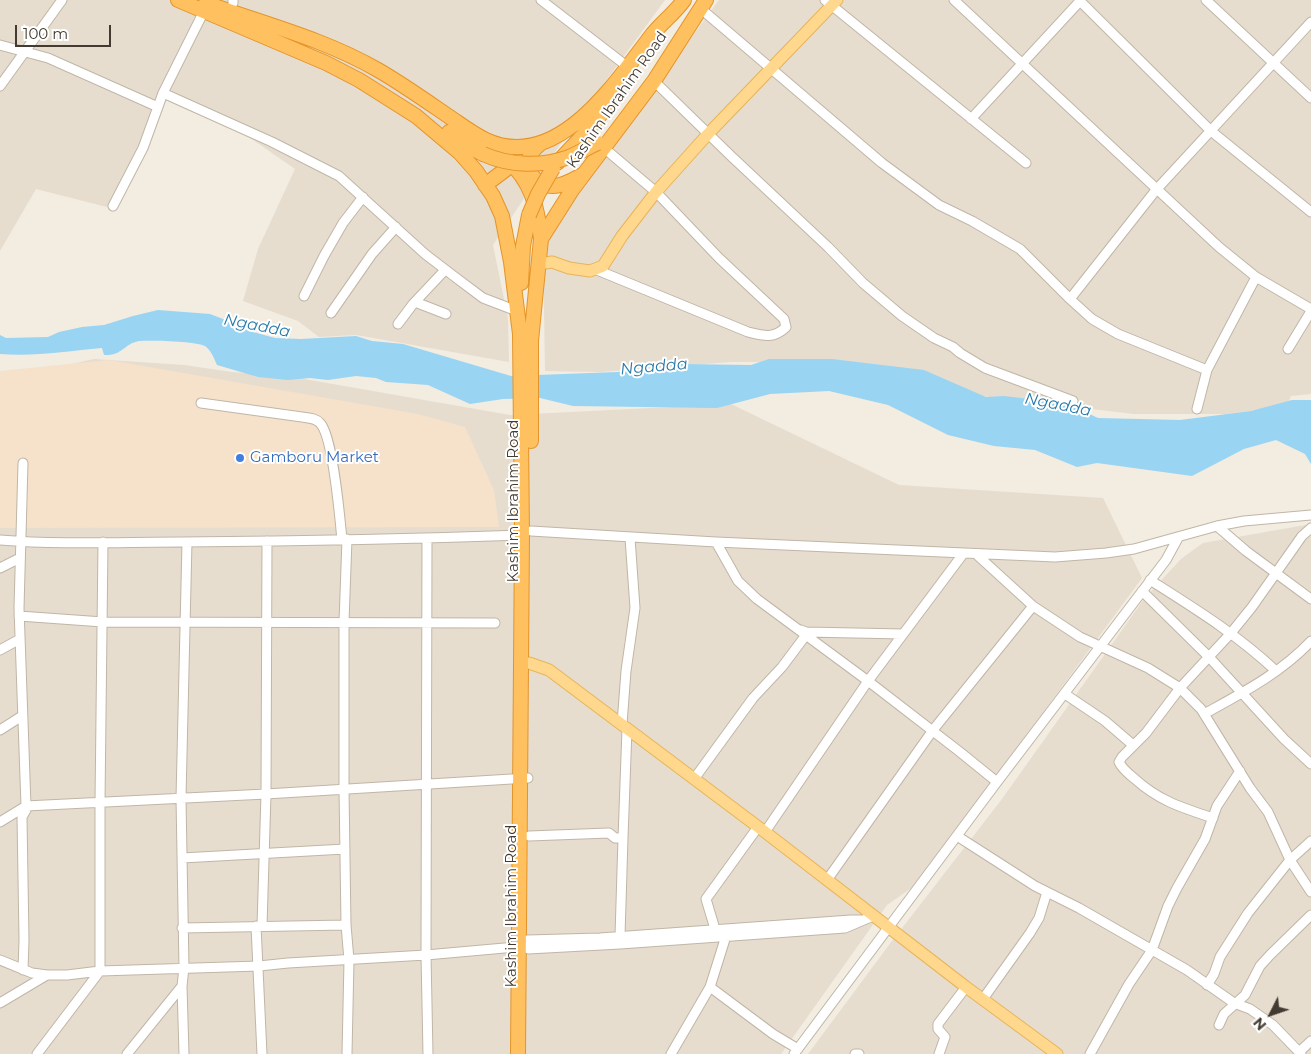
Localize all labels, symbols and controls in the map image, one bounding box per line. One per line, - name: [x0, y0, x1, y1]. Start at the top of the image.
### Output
- scale bar: [18, 15, 114, 47]
- text: 100 m: [23, 24, 68, 43]
- street label: Kashim Ibrahim Road: [563, 28, 671, 172]
- water label: Ngadda: [222, 310, 292, 342]
- water label: Ngadda: [620, 355, 688, 379]
- water label: Ngadda: [1023, 389, 1093, 421]
- street label: Kashim Ibrahim Road: [505, 420, 523, 582]
- place label: Gamboru Market: [250, 449, 379, 467]
- marker: Gamboru Market: [234, 452, 246, 464]
- street label: Kashim Ibrahim Road: [503, 825, 521, 987]
- north arrow: [1246, 989, 1296, 1039]
- text: N: [1249, 1014, 1270, 1034]

